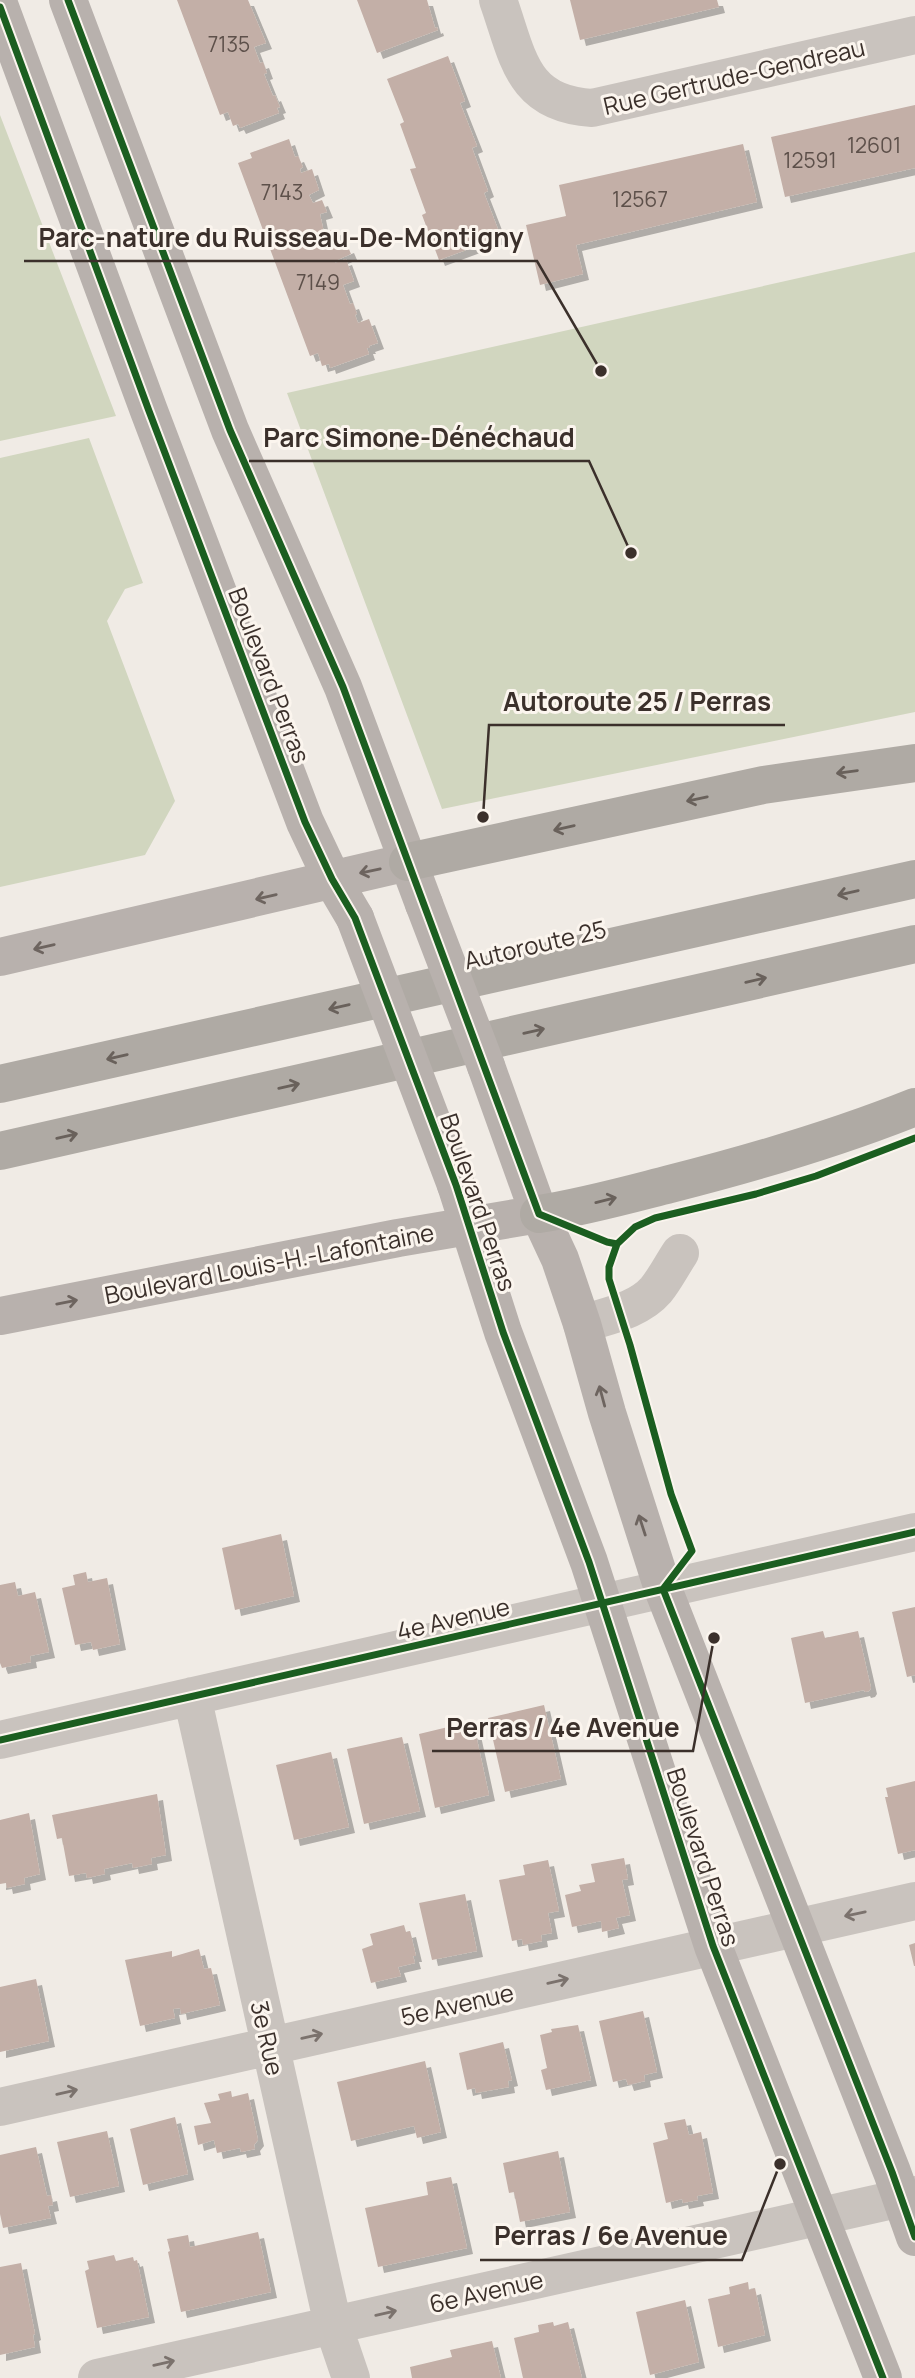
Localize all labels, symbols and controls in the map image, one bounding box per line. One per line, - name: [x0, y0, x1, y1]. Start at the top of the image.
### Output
- house number: 7135: [208, 30, 250, 58]
- street label: Rue Gertrude-Gendreau: [600, 30, 868, 122]
- house number: 12601: [847, 131, 901, 159]
- house number: 12591: [783, 146, 837, 174]
- house number: 7143: [261, 178, 303, 206]
- house number: 12567: [612, 185, 668, 213]
- callout: Parc-nature du Ruisseau-De-Montigny: [24, 214, 537, 261]
- text: Parc-nature du Ruisseau-De-Montigny: [38, 219, 524, 255]
- house number: 7149: [296, 268, 340, 296]
- callout: Parc Simone-Dénéchaud: [249, 414, 589, 461]
- text: Parc Simone-Dénéchaud: [263, 419, 575, 455]
- street label: Boulevard Perras: [221, 582, 319, 768]
- callout: Autoroute 25 / Perras: [489, 678, 785, 725]
- text: Autoroute 25 / Perras: [503, 683, 771, 719]
- one-way arrow: [836, 766, 859, 779]
- one-way arrow: [686, 793, 709, 807]
- one-way arrow: [553, 822, 576, 835]
- one-way arrow: [359, 864, 382, 878]
- one-way arrow: [837, 887, 860, 900]
- one-way arrow: [255, 891, 278, 904]
- street label: Autoroute 25: [461, 912, 609, 976]
- one-way arrow: [33, 941, 56, 955]
- one-way arrow: [744, 973, 767, 987]
- one-way arrow: [328, 1001, 351, 1015]
- one-way arrow: [522, 1023, 545, 1037]
- one-way arrow: [107, 1052, 129, 1065]
- one-way arrow: [277, 1079, 299, 1092]
- street label: Boulevard Perras: [433, 1109, 525, 1295]
- one-way arrow: [55, 1129, 78, 1143]
- one-way arrow: [594, 1193, 617, 1206]
- street label: Boulevard Louis-H.-Lafontaine: [101, 1215, 437, 1311]
- one-way arrow: [55, 1295, 78, 1308]
- one-way arrow: [595, 1385, 608, 1408]
- one-way arrow: [634, 1515, 647, 1537]
- street label: 4e Avenue: [393, 1589, 513, 1647]
- callout: Perras / 4e Avenue: [432, 1704, 693, 1751]
- text: Perras / 4e Avenue: [446, 1709, 680, 1745]
- street label: Boulevard Perras: [660, 1764, 748, 1950]
- one-way arrow: [844, 1907, 867, 1921]
- one-way arrow: [546, 1973, 569, 1987]
- street label: 5e Avenue: [397, 1975, 517, 2033]
- street label: 3e Rue: [243, 1997, 293, 2079]
- one-way arrow: [301, 2029, 323, 2042]
- one-way arrow: [55, 2084, 78, 2098]
- callout: Perras / 6e Avenue: [480, 2213, 742, 2260]
- text: Perras / 6e Avenue: [494, 2217, 728, 2253]
- street label: 6e Avenue: [426, 2262, 546, 2320]
- one-way arrow: [374, 2306, 397, 2320]
- one-way arrow: [152, 2356, 175, 2369]

